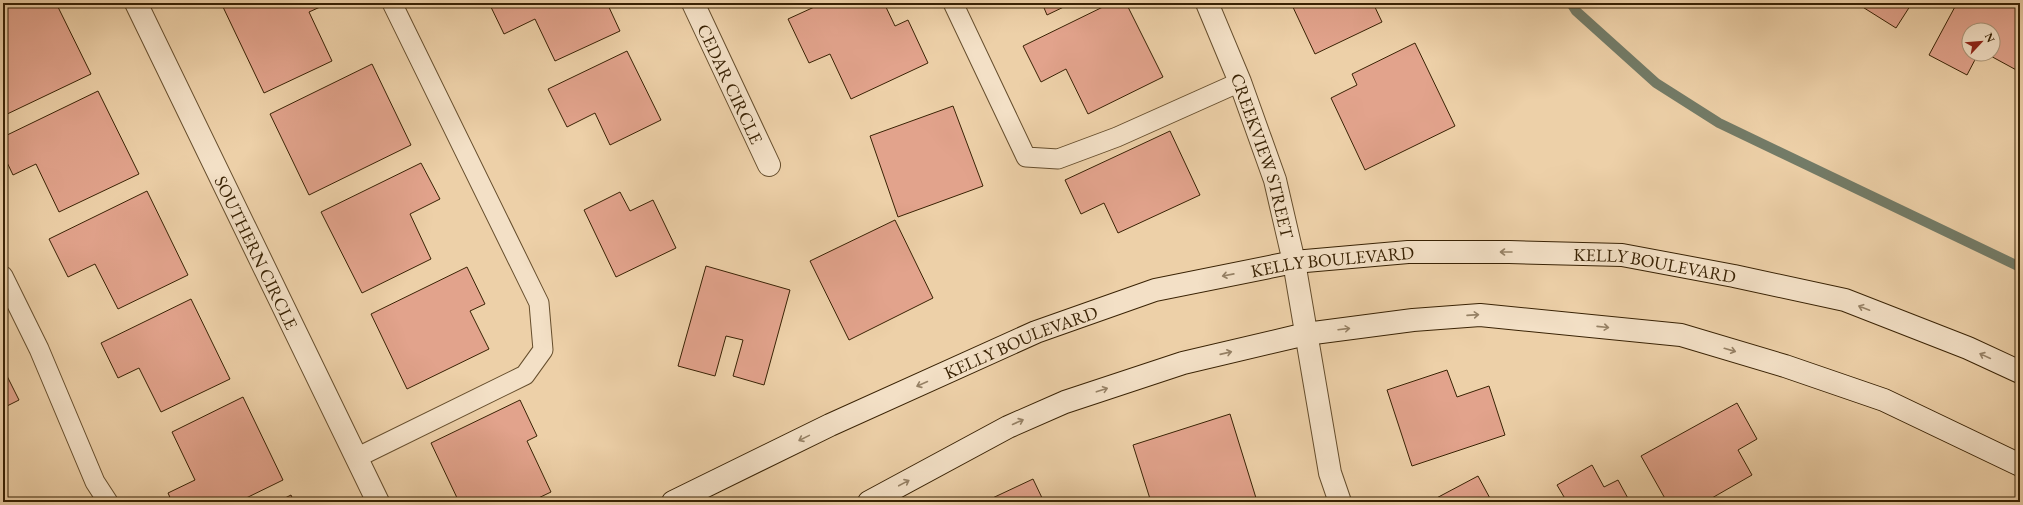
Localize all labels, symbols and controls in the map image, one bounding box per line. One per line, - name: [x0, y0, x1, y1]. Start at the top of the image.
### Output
- street label: CEDAR CIRCLE: [693, 20, 769, 147]
- north arrow: [1961, 22, 2001, 62]
- text: N: [1982, 31, 1998, 45]
- street label: CREEKVIEW STREET: [1226, 69, 1300, 241]
- street label: SOUTHERN CIRCLE: [210, 172, 304, 333]
- street label: KELLY BOULEVARD: [1249, 240, 1415, 282]
- street label: KELLY BOULEVARD: [1573, 242, 1738, 288]
- one-way arrow: [1500, 248, 1513, 256]
- one-way arrow: [1222, 272, 1235, 280]
- street label: KELLY BOULEVARD: [940, 300, 1100, 384]
- one-way arrow: [1858, 303, 1870, 311]
- one-way arrow: [1466, 312, 1479, 319]
- one-way arrow: [1596, 324, 1609, 331]
- one-way arrow: [1337, 325, 1350, 333]
- one-way arrow: [1724, 347, 1737, 354]
- one-way arrow: [1220, 349, 1233, 356]
- one-way arrow: [1979, 352, 1991, 359]
- one-way arrow: [916, 381, 928, 388]
- one-way arrow: [1095, 385, 1107, 393]
- one-way arrow: [1012, 418, 1024, 425]
- one-way arrow: [798, 435, 810, 442]
- one-way arrow: [897, 479, 909, 487]

